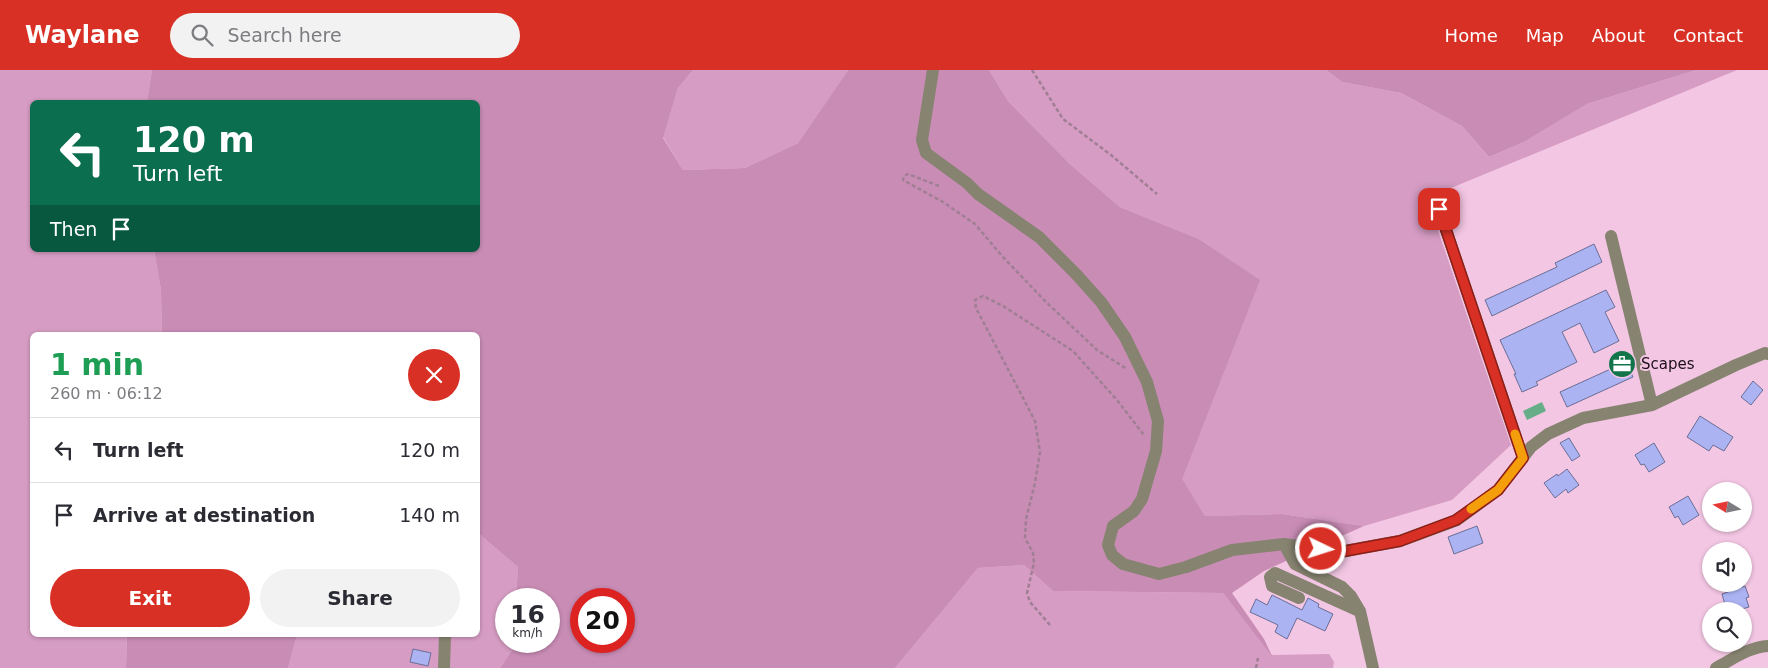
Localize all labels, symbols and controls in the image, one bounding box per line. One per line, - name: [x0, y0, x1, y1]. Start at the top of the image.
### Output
- search box: [170, 13, 520, 58]
- text: Waylane: [25, 21, 140, 49]
- icon: search: [188, 21, 216, 49]
- text: Search here: [228, 24, 342, 46]
- text: Home: [1445, 25, 1498, 46]
- text: Map: [1526, 25, 1564, 46]
- text: About: [1592, 25, 1645, 46]
- text: Contact: [1673, 25, 1743, 46]
- icon: left: [50, 120, 115, 185]
- text: 120 m: [133, 120, 255, 160]
- text: Turn left: [133, 161, 222, 186]
- pin: [1418, 188, 1460, 230]
- icon: arrive: [1425, 195, 1453, 223]
- icon: arrive: [107, 215, 135, 243]
- text: Then: [50, 218, 97, 240]
- text: 1 min: [50, 347, 144, 382]
- button: close: [408, 349, 460, 401]
- office icon: Scapes: [1607, 349, 1637, 379]
- place label: Scapes: [1641, 355, 1695, 373]
- text: 260 m · 06:12: [50, 384, 163, 403]
- icon: left: [50, 436, 78, 464]
- text: Turn left: [93, 439, 184, 461]
- text: 120 m: [399, 439, 460, 461]
- north arrow: [1702, 482, 1752, 532]
- map controls: [1702, 482, 1752, 652]
- icon: arrive: [50, 501, 78, 529]
- text: Arrive at destination: [93, 504, 315, 526]
- text: 140 m: [399, 504, 460, 526]
- position arrow: [1294, 522, 1346, 574]
- button: sound: [1702, 542, 1752, 592]
- button: Exit: [50, 569, 250, 627]
- button: Share: [260, 569, 460, 627]
- speed limit sign: 20: [570, 588, 635, 653]
- text: 16: [510, 600, 545, 629]
- button: search: [1702, 602, 1752, 652]
- text: km/h: [512, 626, 543, 640]

